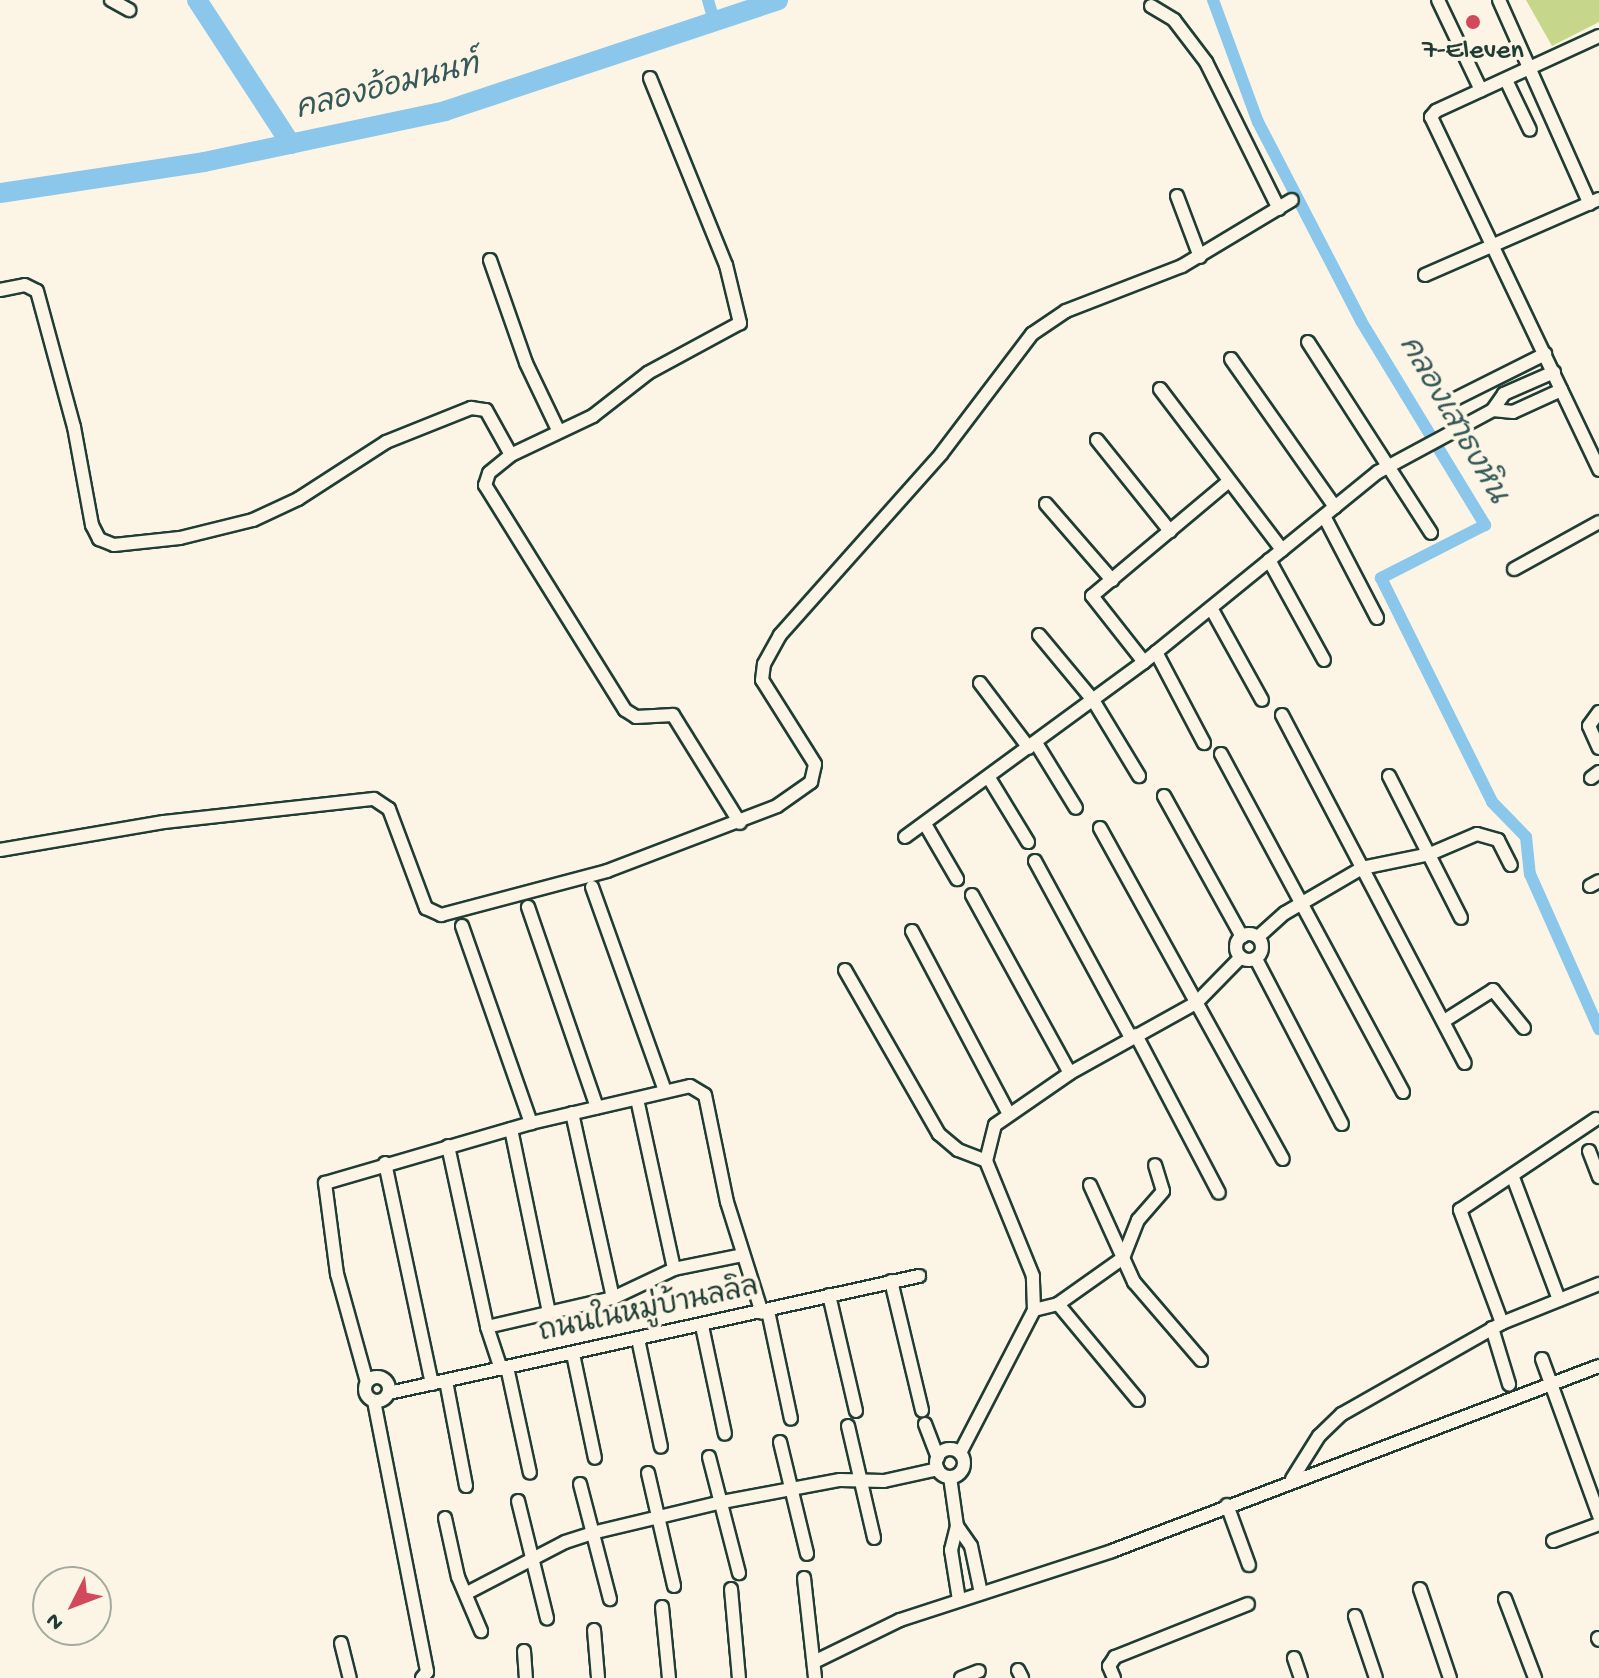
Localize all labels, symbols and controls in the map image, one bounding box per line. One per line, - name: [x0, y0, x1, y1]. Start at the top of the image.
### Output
- marker: 7-Eleven: [1464, 13, 1482, 31]
- place label: 7-Eleven: [1422, 35, 1524, 69]
- water label: คลองอ้อมนนท์: [293, 50, 483, 130]
- water label: คลองเสาธงหิน: [1389, 331, 1513, 511]
- street label: ถนนในหมู่บ้านลลิล: [536, 1272, 762, 1352]
- north arrow: [32, 1566, 112, 1646]
- text: N: [41, 1607, 70, 1635]

